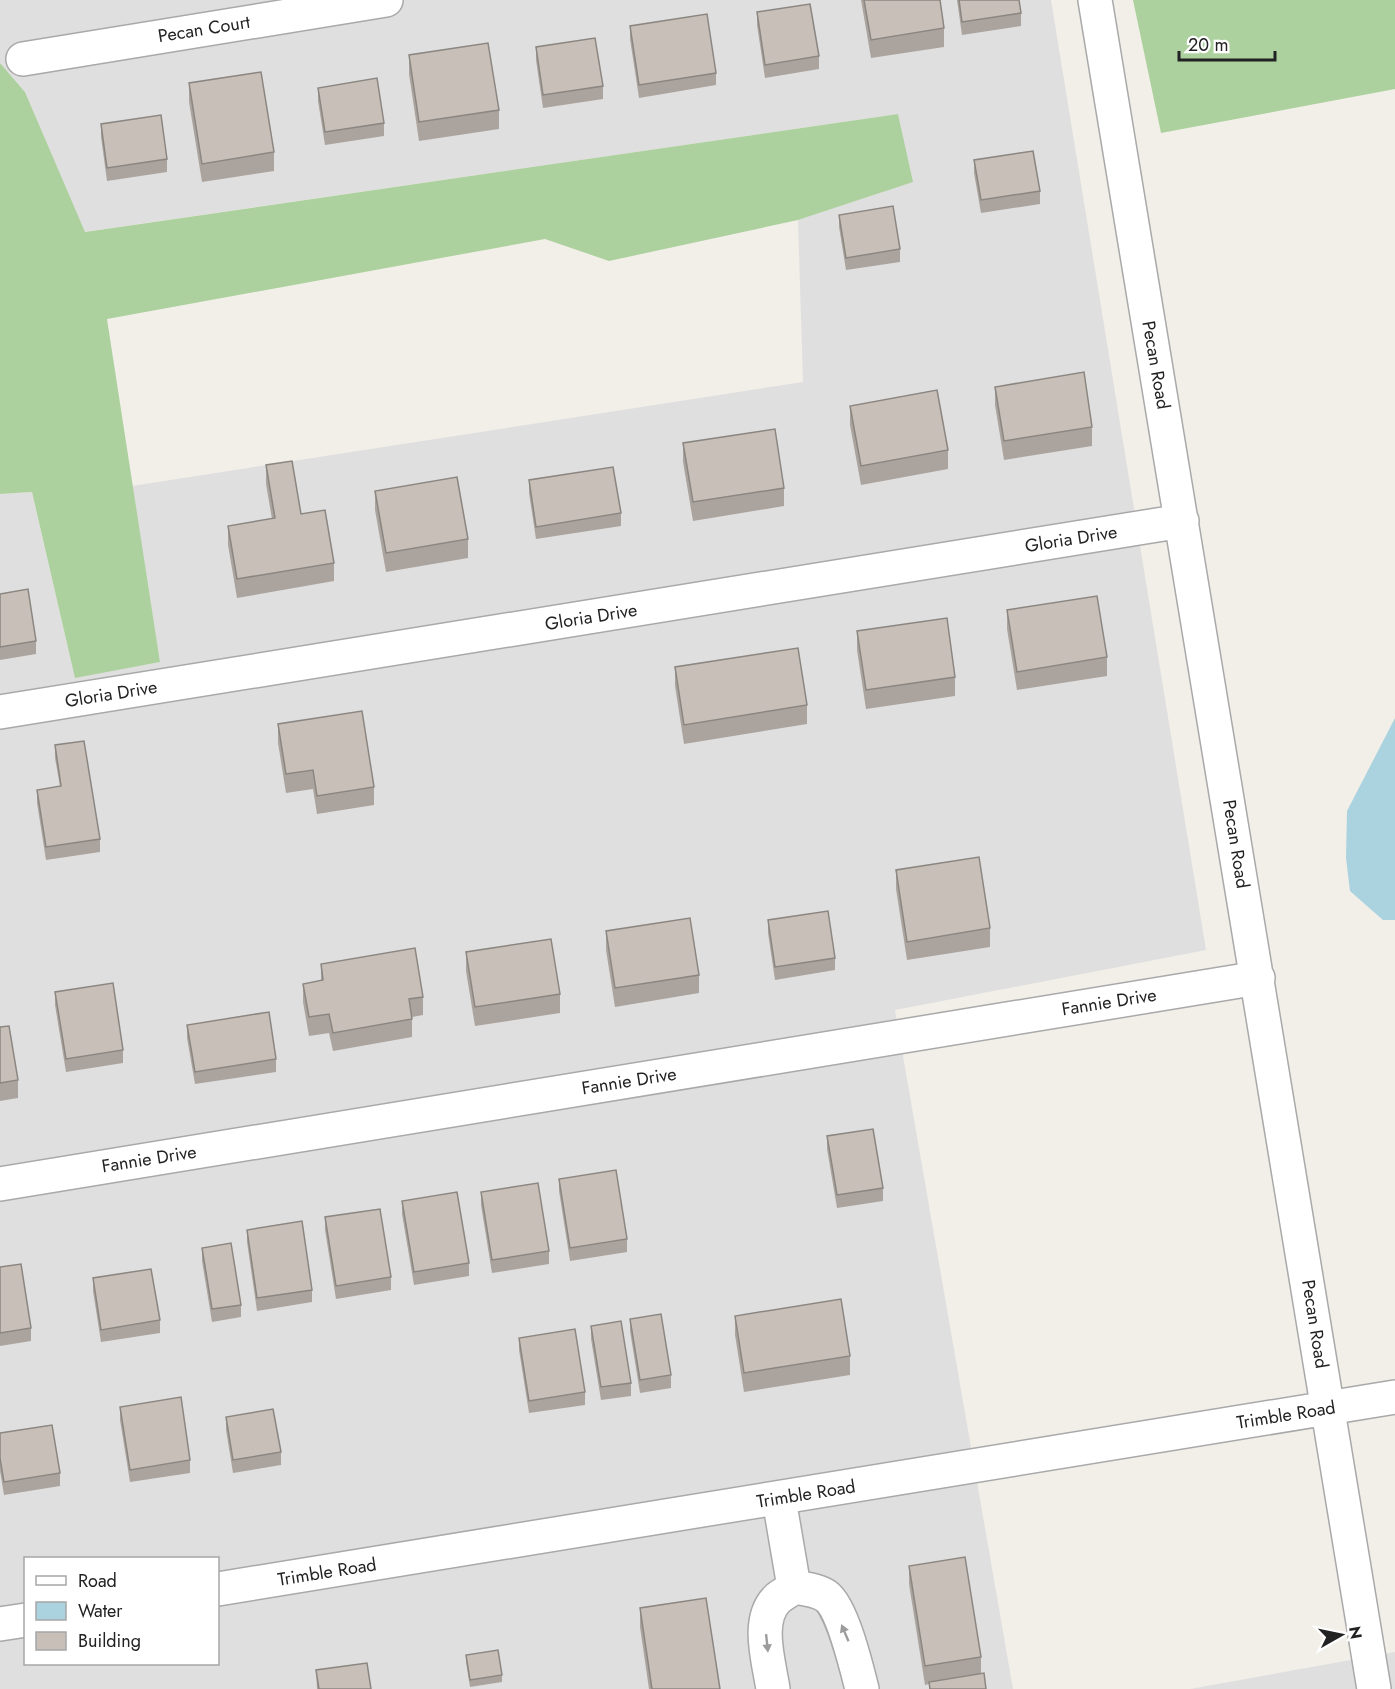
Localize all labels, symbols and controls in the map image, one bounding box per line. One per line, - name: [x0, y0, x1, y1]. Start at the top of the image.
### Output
- street label: Pecan Court: [156, 9, 253, 49]
- scale bar: [1179, 24, 1275, 62]
- text: 20 m: [1188, 32, 1228, 58]
- street label: Pecan Road: [1135, 319, 1177, 411]
- street label: Gloria Drive: [1023, 519, 1119, 559]
- street label: Gloria Drive: [543, 597, 639, 637]
- street label: Gloria Drive: [63, 674, 159, 714]
- street label: Pecan Road: [1216, 798, 1256, 890]
- street label: Fannie Drive: [1060, 982, 1158, 1022]
- street label: Fannie Drive: [580, 1061, 678, 1101]
- street label: Fannie Drive: [100, 1139, 198, 1179]
- street label: Pecan Road: [1295, 1278, 1335, 1370]
- street label: Trimble Road: [1235, 1394, 1337, 1436]
- street label: Trimble Road: [755, 1473, 857, 1515]
- street label: Trimble Road: [276, 1551, 378, 1593]
- legend: [24, 1557, 219, 1665]
- text: Road: [78, 1568, 117, 1594]
- text: Water: [78, 1598, 123, 1624]
- north arrow: [1311, 1605, 1371, 1665]
- one-way arrow: [840, 1624, 849, 1642]
- text: N: [1343, 1625, 1368, 1641]
- text: Building: [78, 1628, 141, 1654]
- one-way arrow: [762, 1633, 772, 1652]

